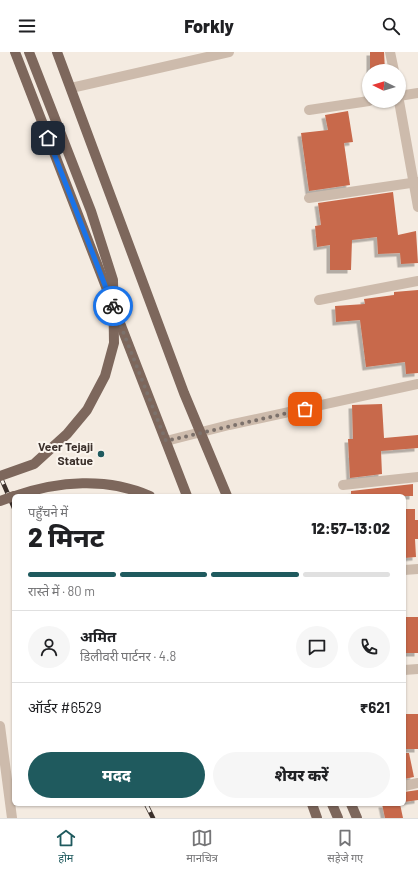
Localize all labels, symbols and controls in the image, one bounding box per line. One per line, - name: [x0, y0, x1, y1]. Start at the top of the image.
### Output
- icon: menu: [16, 15, 38, 37]
- text: Forkly: [184, 15, 234, 37]
- icon: search: [380, 15, 402, 37]
- north arrow: [362, 64, 406, 108]
- map controls: [362, 64, 406, 108]
- pin: [31, 121, 65, 155]
- icon: home: [37, 127, 59, 149]
- courier: [93, 286, 133, 326]
- icon: bike: [102, 295, 124, 317]
- pin: [288, 392, 322, 426]
- icon: bag: [294, 398, 316, 420]
- place label: Veer Tejaji Statue: [38, 439, 93, 467]
- marker: Veer Tejaji Statue: [96, 449, 106, 459]
- text: पहुँचने में: [28, 504, 68, 520]
- text: 12:57–13:02: [311, 519, 390, 537]
- text: 2 मिनट: [28, 521, 104, 552]
- text: रास्ते में · 80 m: [28, 583, 95, 599]
- button: person: [28, 626, 70, 668]
- button: chat: [296, 626, 338, 668]
- button: phone: [348, 626, 390, 668]
- text: अमित: [80, 627, 116, 645]
- text: डिलीवरी पार्टनर · 4.8: [80, 648, 176, 664]
- text: ऑर्डर #6529: [28, 698, 102, 716]
- text: ₹621: [360, 698, 390, 716]
- button: मदद: [28, 752, 205, 798]
- button: शेयर करें: [213, 752, 390, 798]
- tab: होम: [55, 827, 77, 866]
- tab: मानचित्र: [186, 827, 218, 866]
- tab: सहेजे गए: [327, 827, 363, 866]

